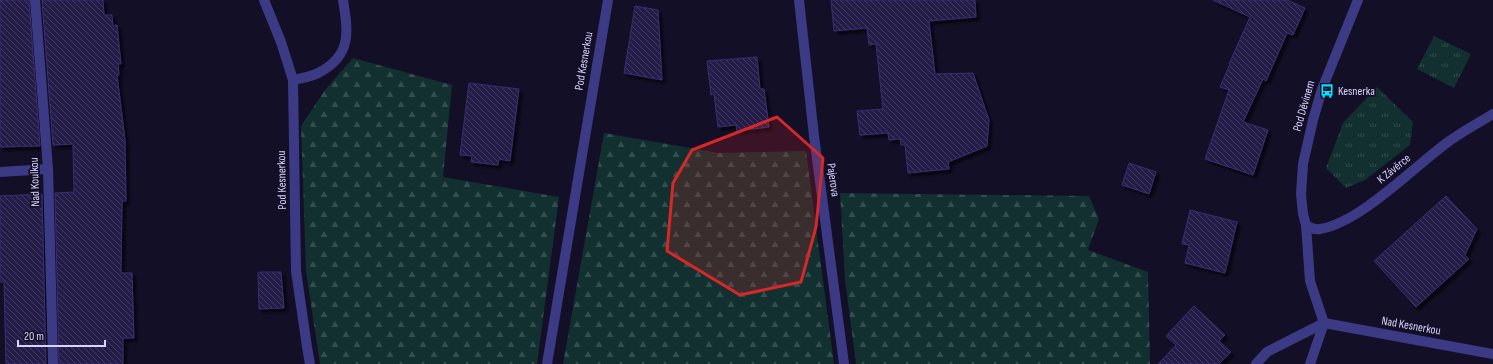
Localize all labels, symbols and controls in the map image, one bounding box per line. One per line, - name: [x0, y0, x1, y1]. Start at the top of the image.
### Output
- street label: Pod Kesnerkou: [571, 31, 597, 91]
- street label: Pod Děvínem: [1290, 79, 1318, 133]
- bus stop icon: Kesnerka: [1319, 83, 1335, 99]
- place label: Kesnerka: [1338, 84, 1375, 99]
- street label: Pod Kesnerkou: [274, 150, 290, 210]
- street label: K Závěrce: [1374, 151, 1414, 187]
- street label: Nad Koulkou: [27, 157, 43, 207]
- street label: Pajerova: [823, 162, 843, 198]
- street label: Nad Kesnerkou: [1380, 313, 1442, 339]
- scale bar: [18, 322, 105, 348]
- text: 20 m: [24, 329, 44, 344]

